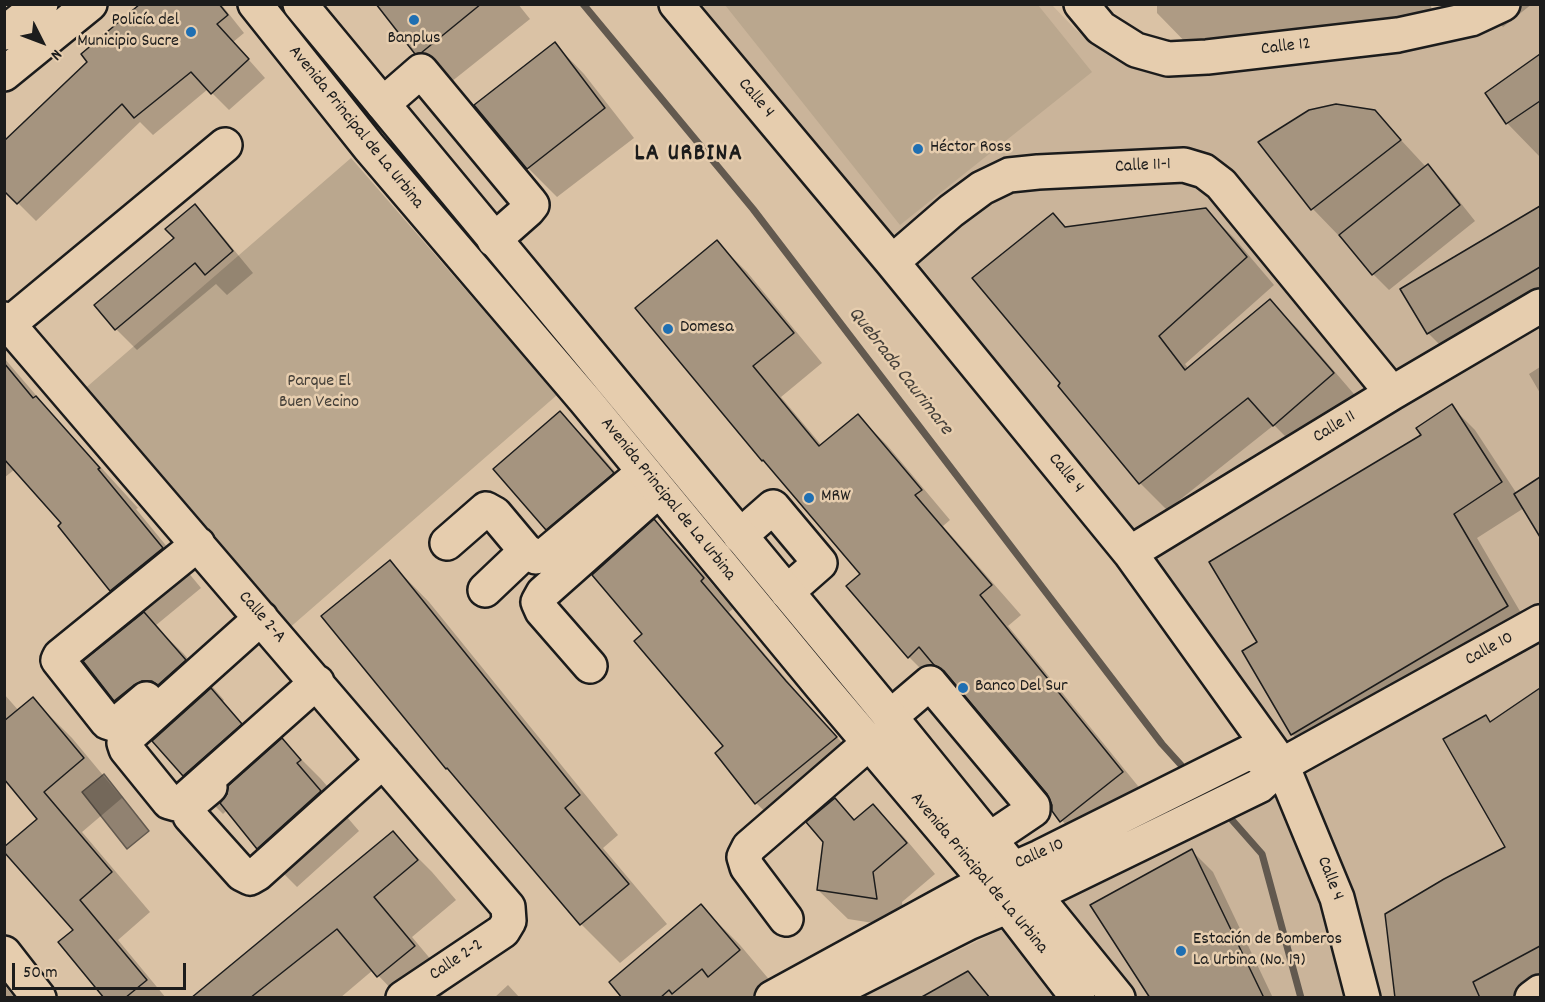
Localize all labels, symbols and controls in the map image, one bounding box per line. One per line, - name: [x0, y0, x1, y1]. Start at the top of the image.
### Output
- place label: Policía del Municipio Sucre: [77, 11, 179, 54]
- north arrow: [12, 12, 72, 72]
- marker: Banplus: [407, 13, 421, 27]
- marker: Policía del Municipio Sucre: [184, 25, 198, 39]
- place label: Banplus: [387, 29, 441, 51]
- street label: Calle 12: [1260, 34, 1312, 62]
- street label: Avenida Principal de La Urbina: [283, 42, 427, 214]
- text: N: [45, 44, 67, 65]
- street label: Calle 4: [732, 75, 778, 123]
- place label: Héctor Ross: [930, 138, 1012, 160]
- district label: LA URBINA: [635, 142, 743, 170]
- marker: Héctor Ross: [911, 142, 925, 156]
- street label: Calle 11-1: [1115, 155, 1171, 179]
- water label: Quebrada Caurimare: [841, 303, 957, 441]
- place label: Domesa: [680, 318, 734, 340]
- marker: Domesa: [661, 322, 675, 336]
- park label: Parque El Buen Vecino: [279, 372, 359, 415]
- street label: Calle 11: [1310, 407, 1360, 449]
- street label: Avenida Principal de La Urbina: [595, 414, 739, 586]
- street label: Calle 4: [1042, 450, 1088, 498]
- place label: MRW: [821, 487, 851, 509]
- marker: MRW: [802, 491, 816, 505]
- street label: Calle 2-A: [233, 588, 289, 648]
- street label: Calle 10: [1462, 628, 1518, 672]
- place label: Banco Del Sur: [975, 677, 1068, 699]
- marker: Banco Del Sur: [956, 681, 970, 695]
- street label: Avenida Principal de La Urbina: [904, 789, 1052, 959]
- street label: Calle 10: [1012, 835, 1068, 875]
- street label: Calle 4: [1311, 854, 1347, 904]
- place label: Estación de Bomberos La Urbina (No. 19): [1193, 930, 1342, 972]
- street label: Calle 2-2: [426, 935, 488, 987]
- marker: Estación de Bomberos La Urbina (No. 19): [1174, 944, 1188, 958]
- scale bar: [15, 951, 189, 989]
- text: 50 m: [23, 961, 58, 986]

